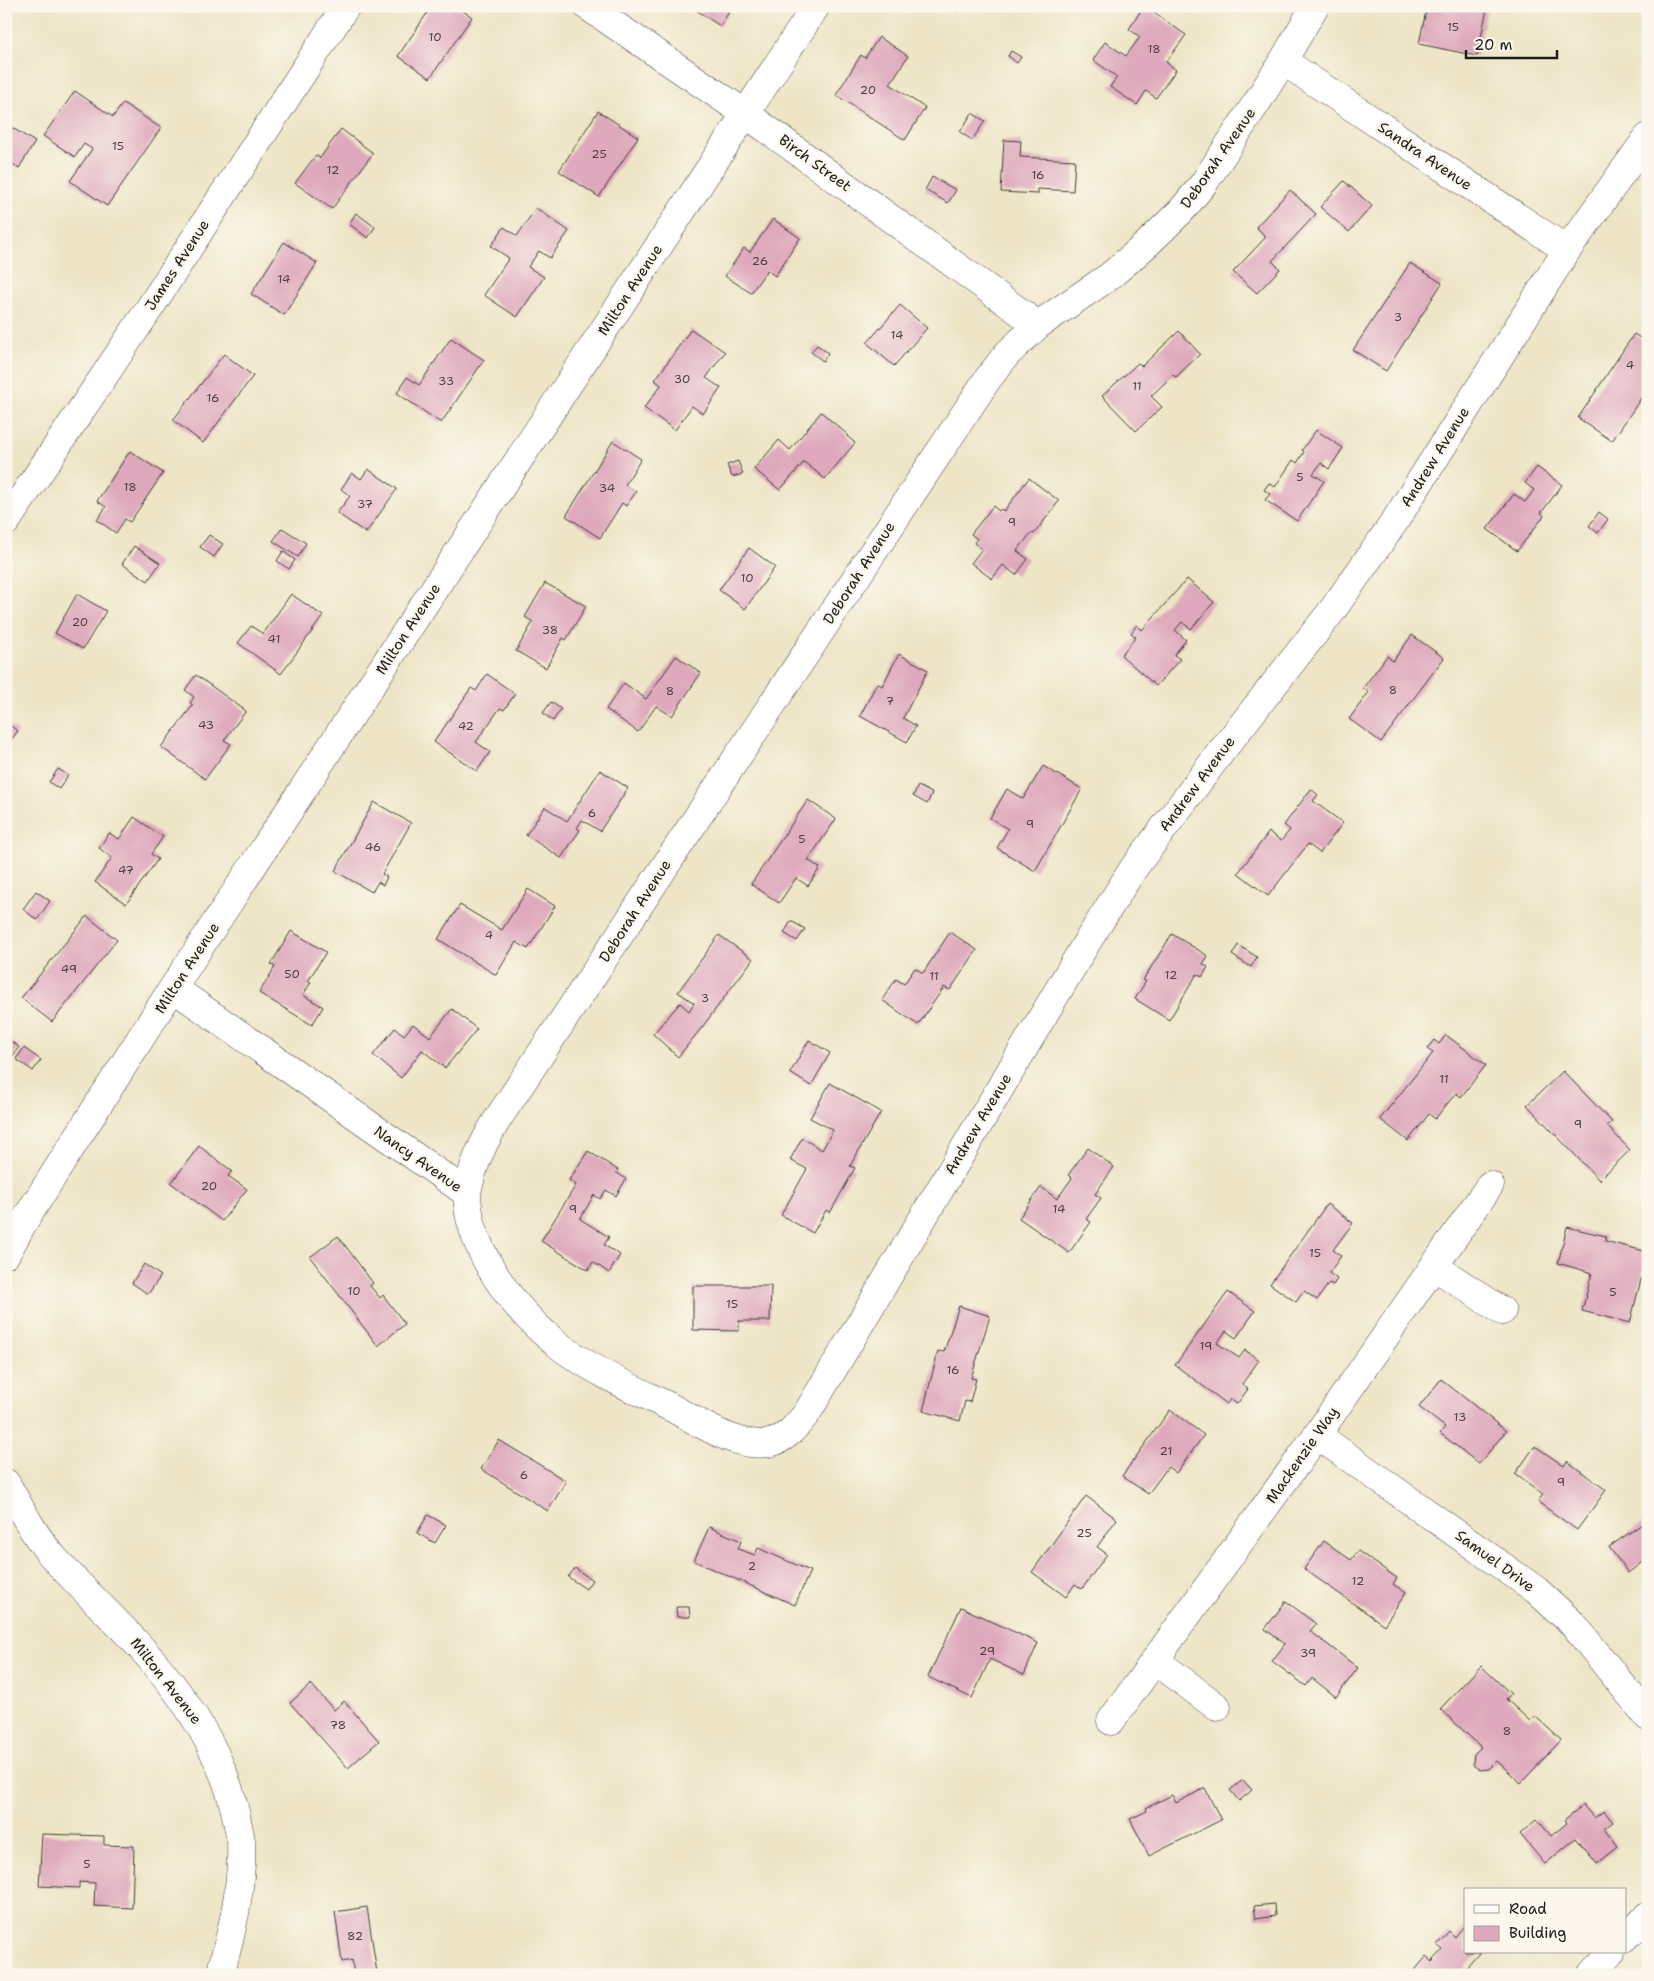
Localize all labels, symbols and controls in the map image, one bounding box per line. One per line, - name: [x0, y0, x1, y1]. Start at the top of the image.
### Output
- house number: 15: [1447, 19, 1459, 35]
- scale bar: [1466, 28, 1558, 60]
- house number: 10: [428, 29, 442, 45]
- text: 20 m: [1474, 35, 1513, 55]
- house number: 18: [1147, 41, 1161, 57]
- house number: 20: [860, 82, 876, 98]
- street label: Deborah Avenue: [1176, 104, 1260, 212]
- street label: Sandra Avenue: [1374, 117, 1476, 195]
- street label: Birch Street: [775, 130, 855, 196]
- house number: 15: [112, 138, 124, 154]
- house number: 25: [591, 146, 607, 162]
- house number: 12: [327, 162, 339, 178]
- house number: 16: [1031, 167, 1045, 183]
- street label: James Avenue: [140, 216, 214, 314]
- street label: Milton Avenue: [593, 240, 667, 340]
- house number: 26: [752, 253, 768, 269]
- house number: 14: [278, 271, 290, 287]
- house number: 3: [1394, 309, 1402, 325]
- house number: 14: [891, 327, 903, 343]
- house number: 4: [1626, 357, 1634, 373]
- house number: 30: [674, 371, 690, 387]
- house number: 33: [438, 373, 454, 389]
- house number: 11: [1132, 378, 1142, 394]
- house number: 16: [206, 390, 220, 406]
- street label: Andrew Avenue: [1396, 403, 1474, 511]
- house number: 5: [1296, 469, 1304, 485]
- house number: 18: [123, 479, 137, 495]
- house number: 34: [599, 480, 615, 496]
- house number: 37: [357, 496, 373, 512]
- house number: 9: [1008, 514, 1016, 530]
- street label: Deborah Avenue: [818, 518, 900, 628]
- house number: 10: [740, 570, 754, 586]
- street label: Milton Avenue: [371, 579, 445, 679]
- house number: 20: [72, 614, 88, 630]
- house number: 38: [542, 622, 558, 638]
- house number: 41: [268, 631, 280, 647]
- house number: 8: [1389, 682, 1397, 698]
- house number: 8: [666, 683, 674, 699]
- house number: 7: [886, 693, 894, 709]
- house number: 43: [198, 717, 214, 733]
- house number: 42: [458, 718, 474, 734]
- street label: Andrew Avenue: [1154, 732, 1240, 836]
- house number: 6: [588, 805, 596, 821]
- house number: 9: [1026, 816, 1034, 832]
- house number: 5: [798, 831, 806, 847]
- house number: 46: [365, 839, 381, 855]
- street label: Deborah Avenue: [594, 856, 676, 966]
- house number: 47: [118, 862, 134, 878]
- street label: Milton Avenue: [150, 918, 224, 1018]
- house number: 4: [485, 927, 493, 943]
- house number: 49: [61, 961, 77, 977]
- house number: 50: [284, 966, 300, 982]
- house number: 12: [1165, 967, 1177, 983]
- house number: 11: [929, 968, 939, 984]
- house number: 3: [701, 990, 709, 1006]
- street label: Andrew Avenue: [940, 1070, 1016, 1178]
- house number: 11: [1439, 1071, 1449, 1087]
- house number: 9: [1574, 1116, 1582, 1132]
- street label: Nancy Avenue: [370, 1121, 466, 1197]
- house number: 20: [201, 1178, 217, 1194]
- house number: 9: [569, 1201, 577, 1217]
- house number: 14: [1053, 1201, 1065, 1217]
- house number: 15: [1309, 1245, 1321, 1261]
- house number: 10: [347, 1283, 361, 1299]
- house number: 5: [1609, 1284, 1617, 1300]
- house number: 15: [726, 1296, 738, 1312]
- house number: 19: [1200, 1338, 1212, 1354]
- house number: 16: [946, 1362, 960, 1378]
- street label: Mackenzie Way: [1261, 1403, 1343, 1507]
- house number: 13: [1454, 1409, 1466, 1425]
- house number: 21: [1160, 1443, 1172, 1459]
- house number: 6: [520, 1467, 528, 1483]
- house number: 9: [1557, 1474, 1565, 1490]
- house number: 25: [1076, 1525, 1092, 1541]
- street label: Samuel Drive: [1451, 1525, 1539, 1597]
- house number: 2: [748, 1558, 756, 1574]
- house number: 12: [1352, 1573, 1364, 1589]
- street label: Milton Avenue: [126, 1633, 206, 1729]
- house number: 29: [979, 1643, 995, 1659]
- house number: 39: [1300, 1645, 1316, 1661]
- house number: 78: [330, 1717, 346, 1733]
- house number: 8: [1503, 1723, 1511, 1739]
- house number: 5: [83, 1856, 91, 1872]
- legend: [1464, 1888, 1626, 1954]
- text: Road: [1509, 1899, 1547, 1919]
- text: Building: [1509, 1923, 1566, 1943]
- house number: 82: [347, 1928, 363, 1944]

